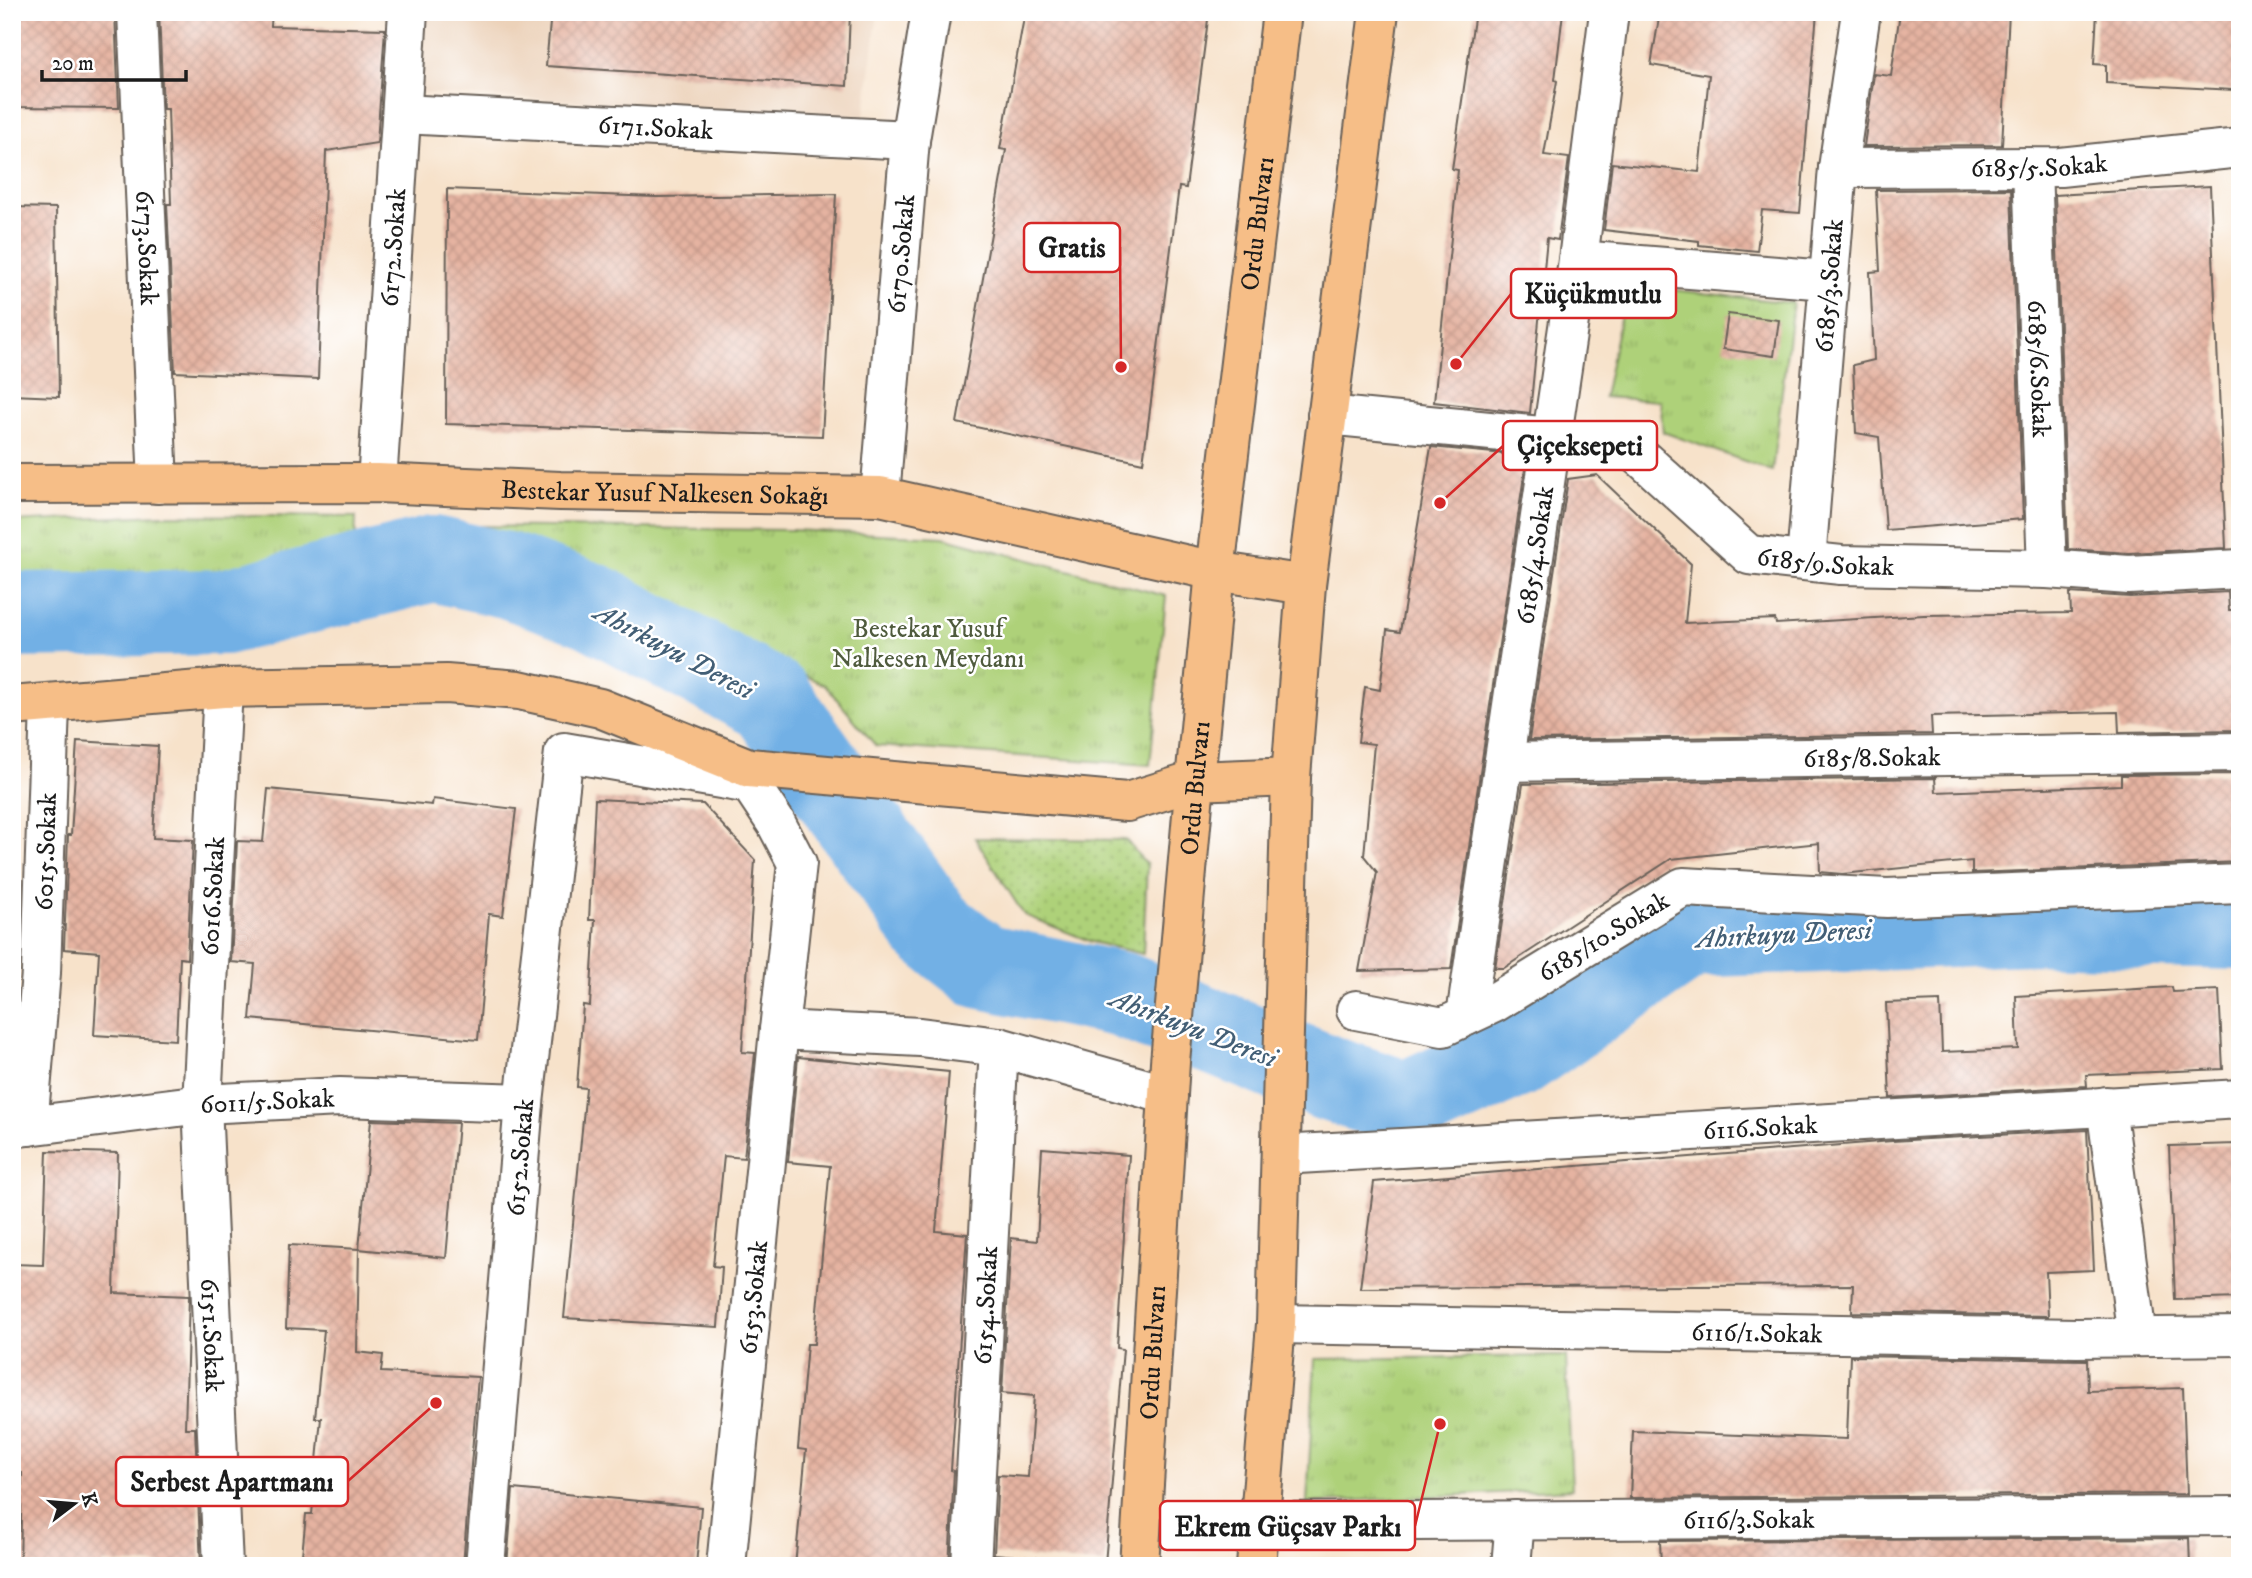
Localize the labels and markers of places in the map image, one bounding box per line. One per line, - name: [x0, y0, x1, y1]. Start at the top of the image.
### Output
- callout: Gratis: [1024, 223, 1120, 272]
- callout: Küçükmutlu: [1511, 269, 1676, 318]
- callout: Çiçeksepeti: [1503, 421, 1657, 470]
- callout: Serbest Apartmanı: [116, 1457, 348, 1506]
- callout: Ekrem Güçsav Parkı: [1160, 1501, 1415, 1550]

